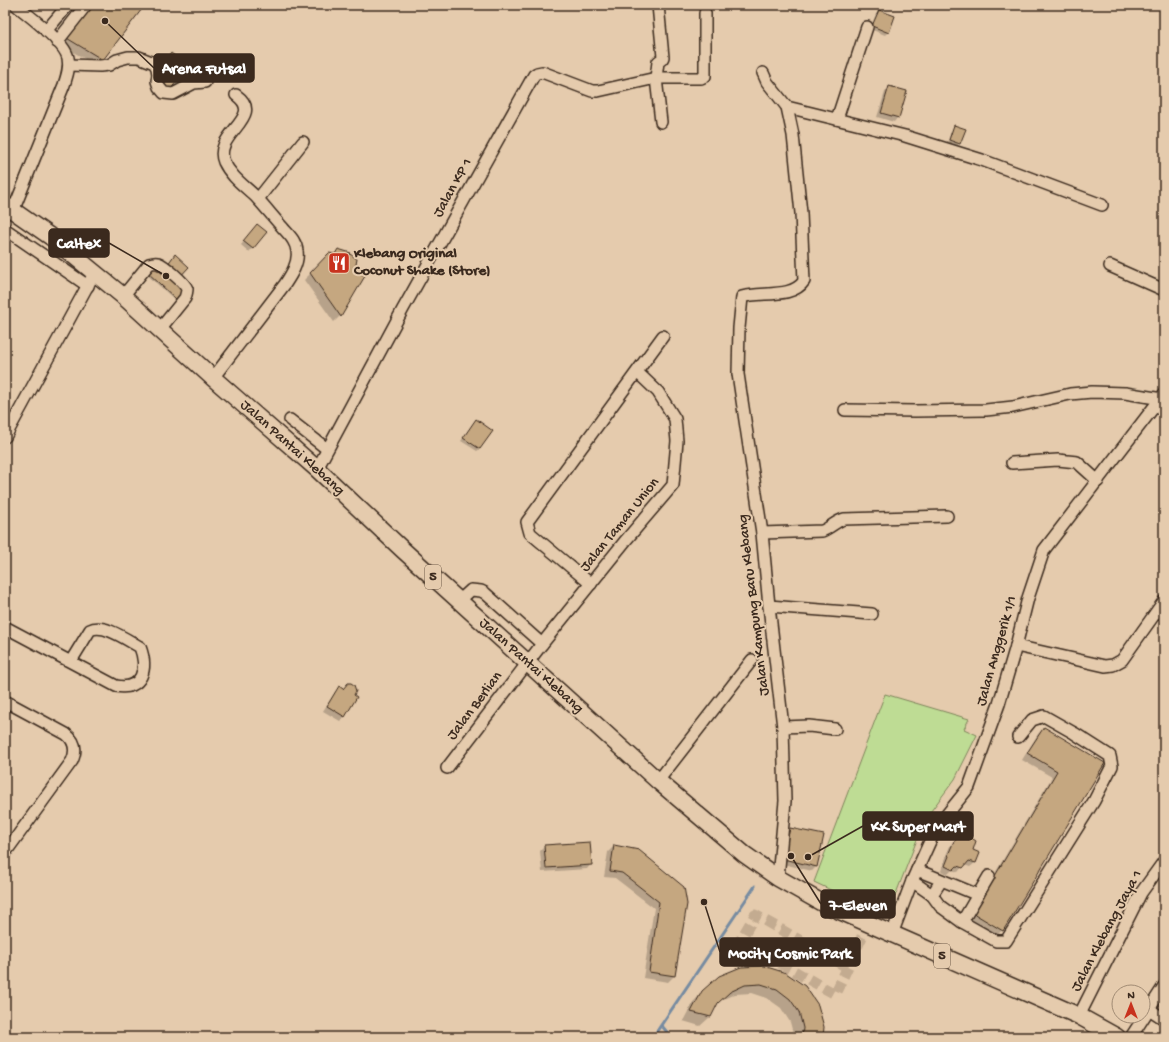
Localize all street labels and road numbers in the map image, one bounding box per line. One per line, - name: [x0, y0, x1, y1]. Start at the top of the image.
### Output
- street label: Jalan KP 1: [429, 155, 477, 221]
- street label: Jalan Pantai Klebang: [236, 396, 348, 500]
- street label: Jalan Taman Union: [576, 474, 664, 576]
- street label: Jalan Kampung Baru Klebang: [734, 513, 774, 697]
- road number: 5: [425, 565, 441, 589]
- street label: Jalan Anggerik 1/1: [973, 594, 1021, 708]
- street label: Jalan Pantai Klebang: [475, 614, 587, 718]
- street label: Jalan Berlian: [443, 668, 507, 744]
- street label: Jalan Klebang Jaya 1: [1067, 867, 1147, 995]
- road number: 5: [934, 944, 950, 968]

